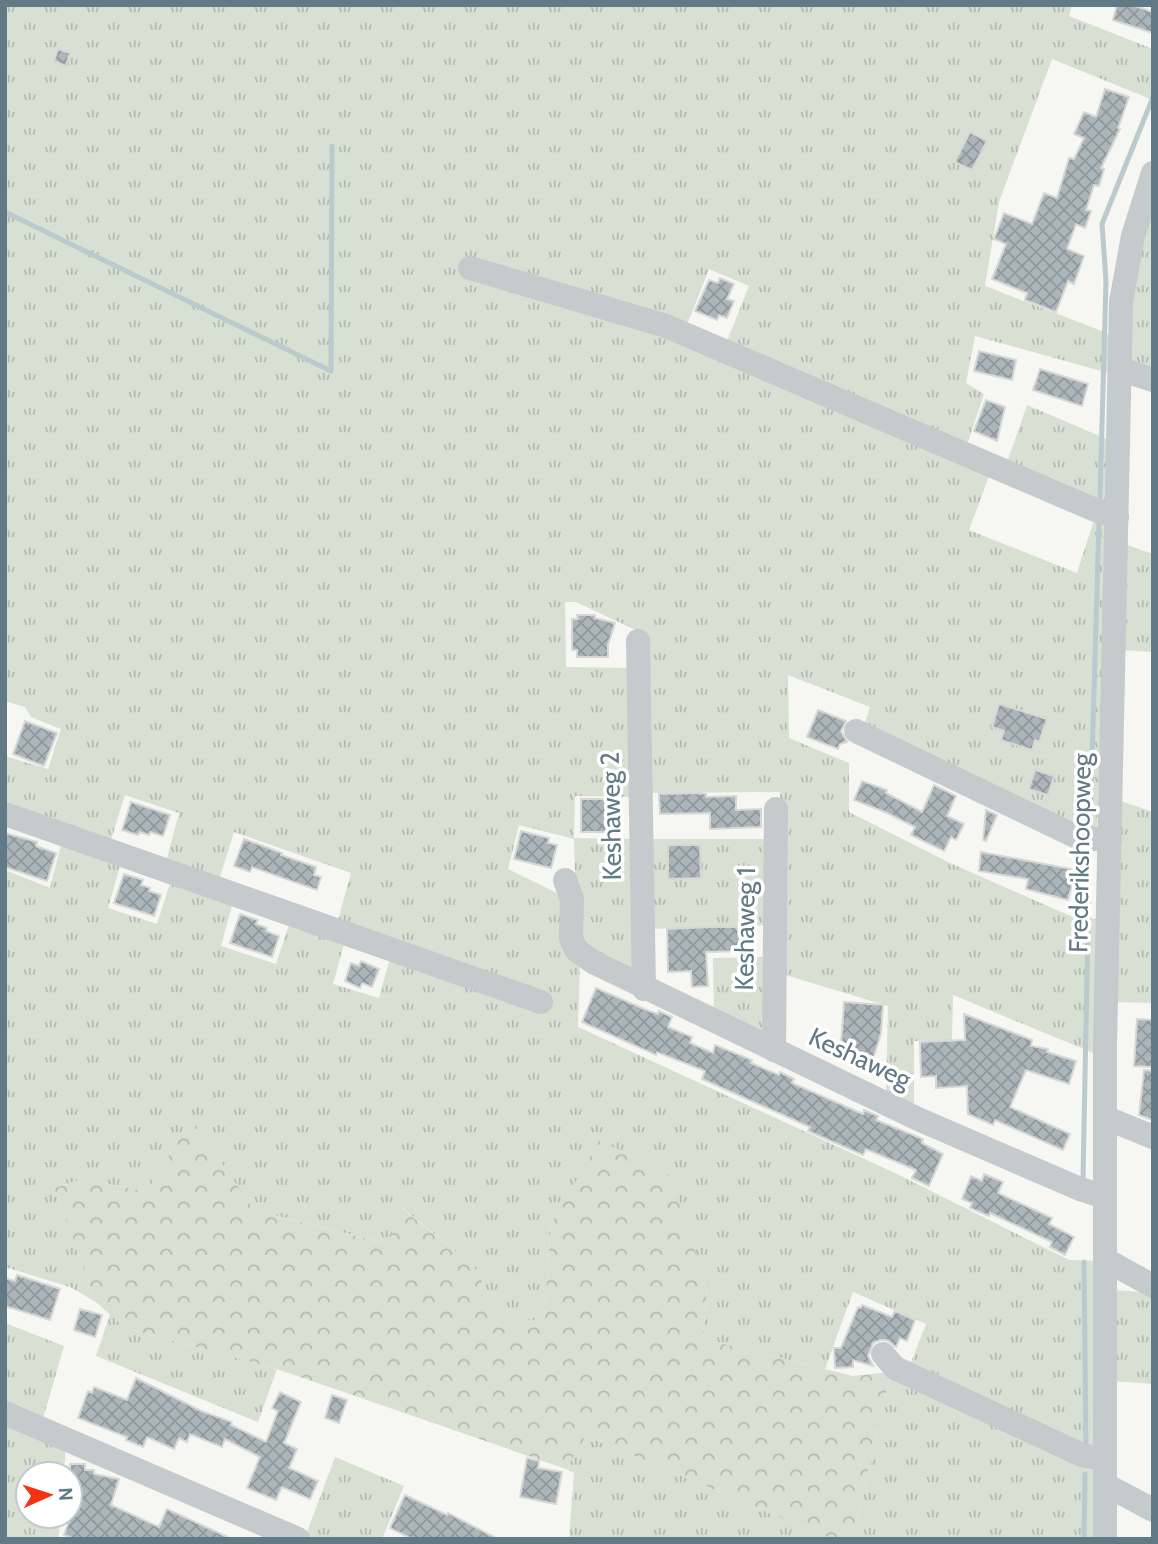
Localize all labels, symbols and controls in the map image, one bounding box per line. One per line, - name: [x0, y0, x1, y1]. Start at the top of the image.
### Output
- street label: Keshaweg 2: [594, 751, 628, 881]
- street label: Frederikshoopweg: [1062, 752, 1098, 953]
- street label: Keshaweg 1: [728, 867, 762, 991]
- street label: Keshaweg: [804, 1020, 917, 1096]
- north arrow: [14, 1460, 84, 1530]
- text: N: [54, 1487, 77, 1501]

